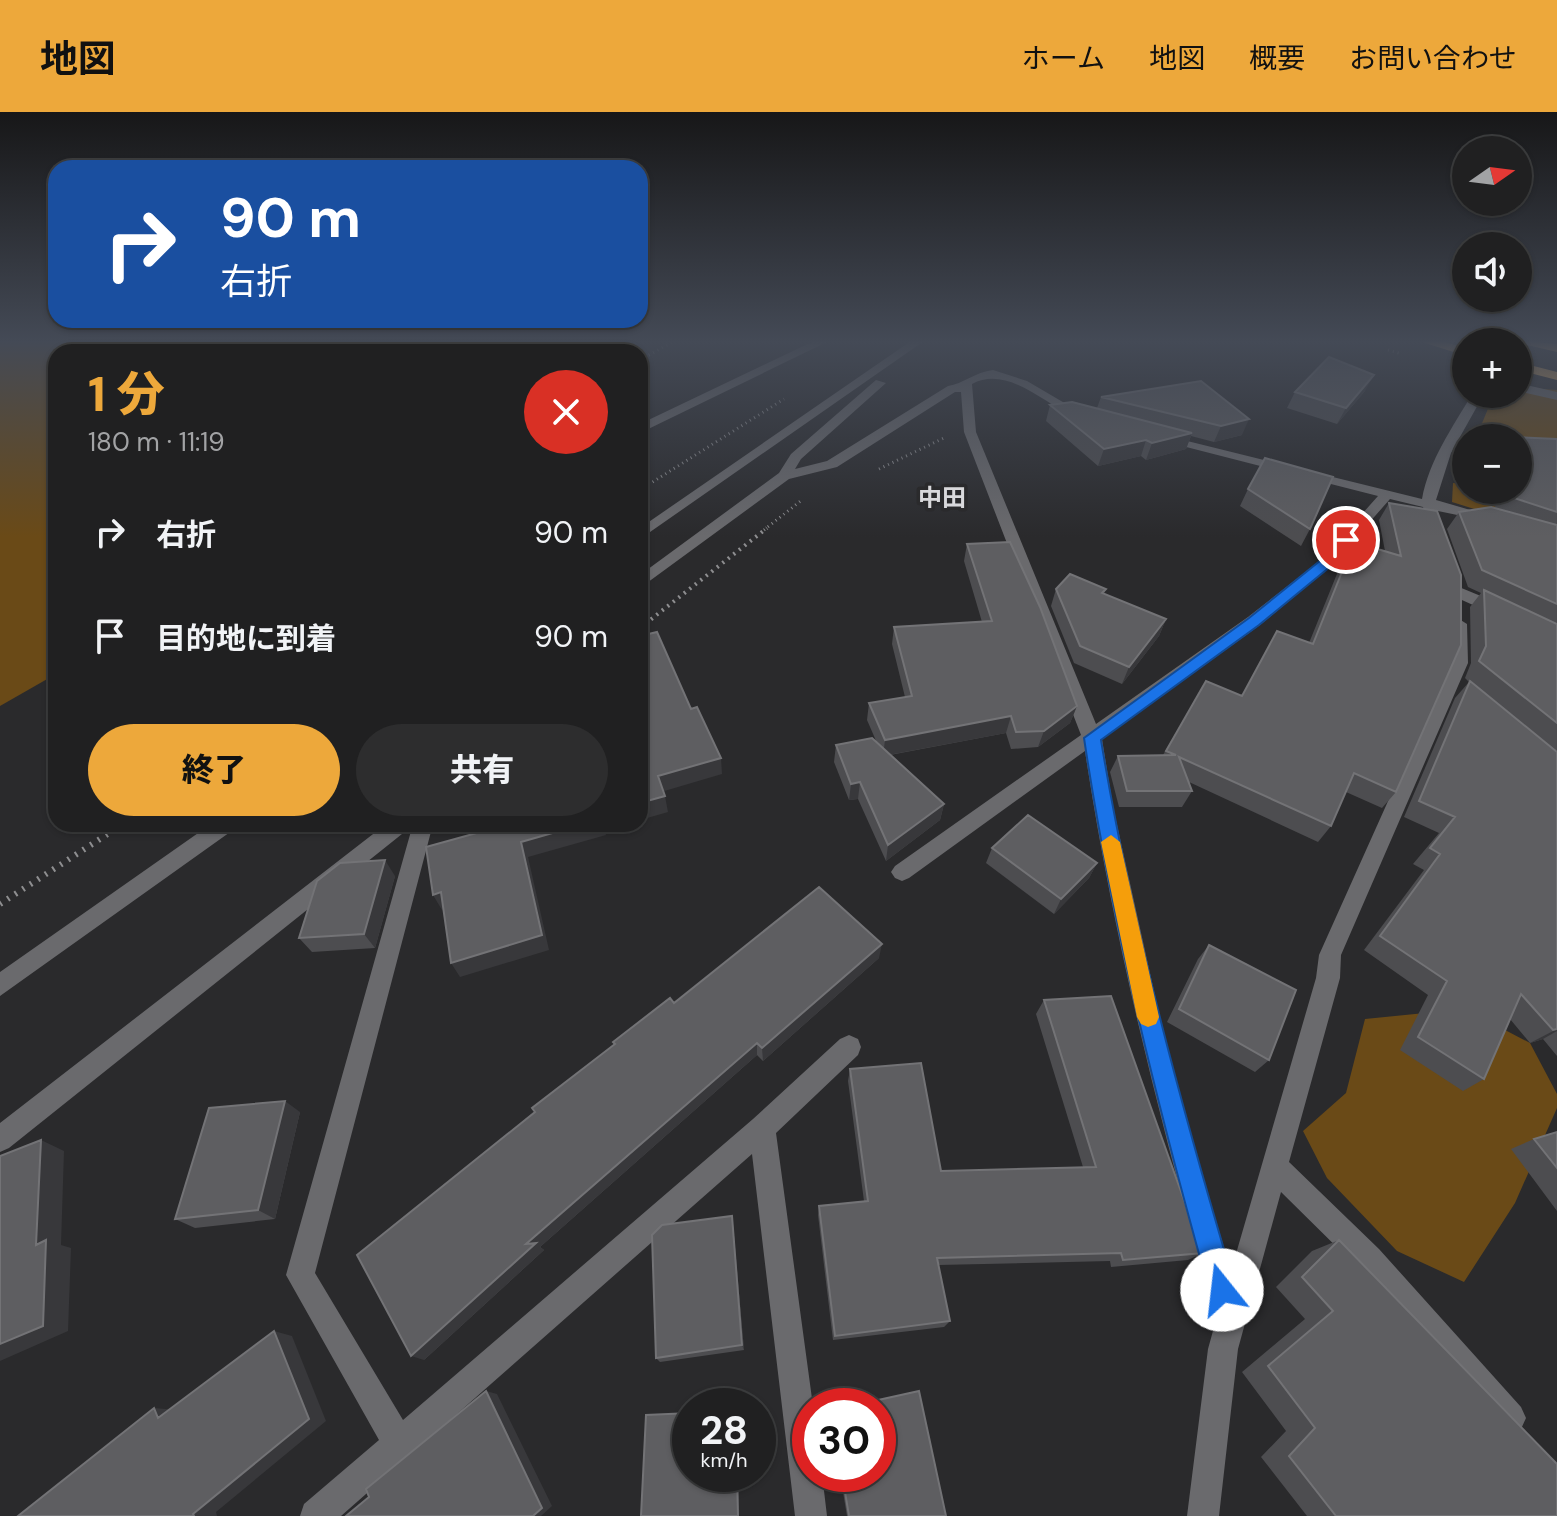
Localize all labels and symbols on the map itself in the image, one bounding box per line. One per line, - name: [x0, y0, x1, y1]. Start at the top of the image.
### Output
- north arrow: [1452, 136, 1532, 216]
- district label: 中田: [918, 482, 966, 513]
- pin: [1312, 506, 1380, 574]
- position arrow: [1180, 1248, 1264, 1332]
- speed limit sign: 30: [792, 1388, 896, 1492]

